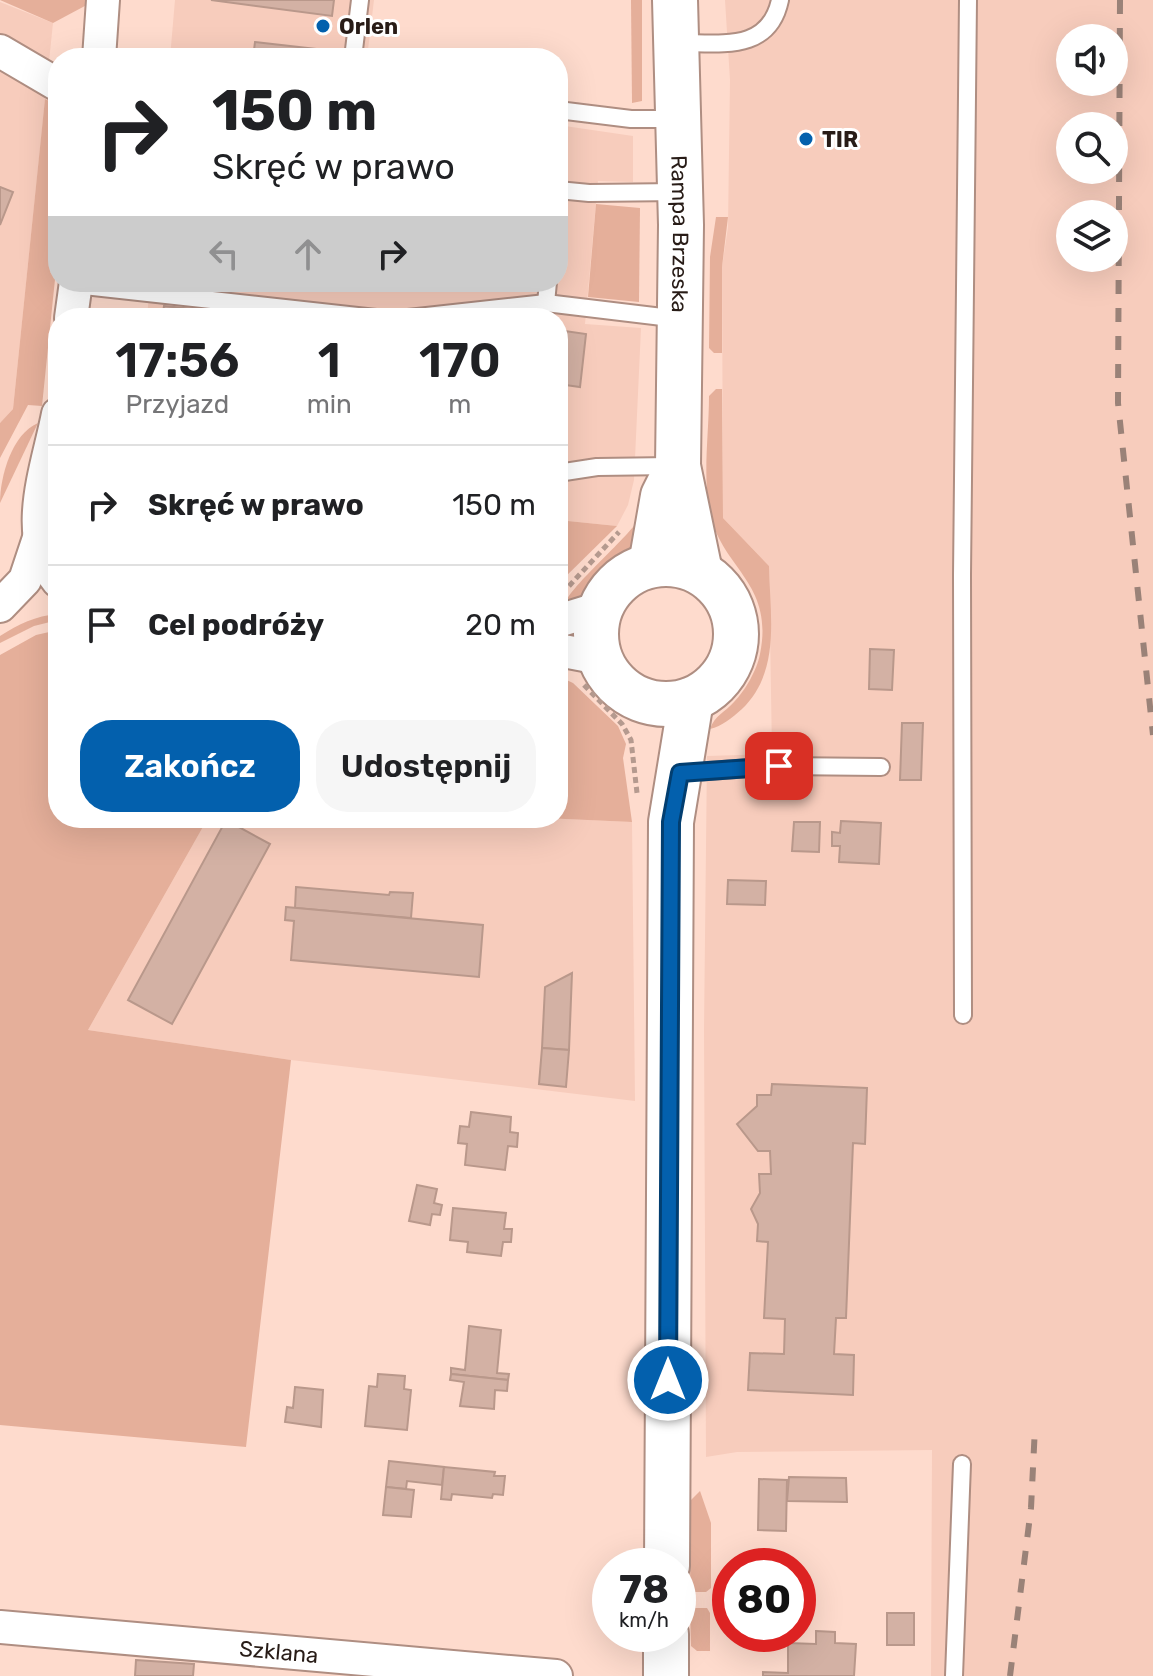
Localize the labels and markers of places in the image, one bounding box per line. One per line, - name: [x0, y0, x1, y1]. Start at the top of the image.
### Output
- place label: Orlen: [339, 13, 398, 40]
- marker: Orlen: [314, 17, 332, 35]
- place label: TIR: [822, 126, 858, 153]
- marker: TIR: [797, 130, 815, 148]
- pin: [745, 732, 813, 800]

